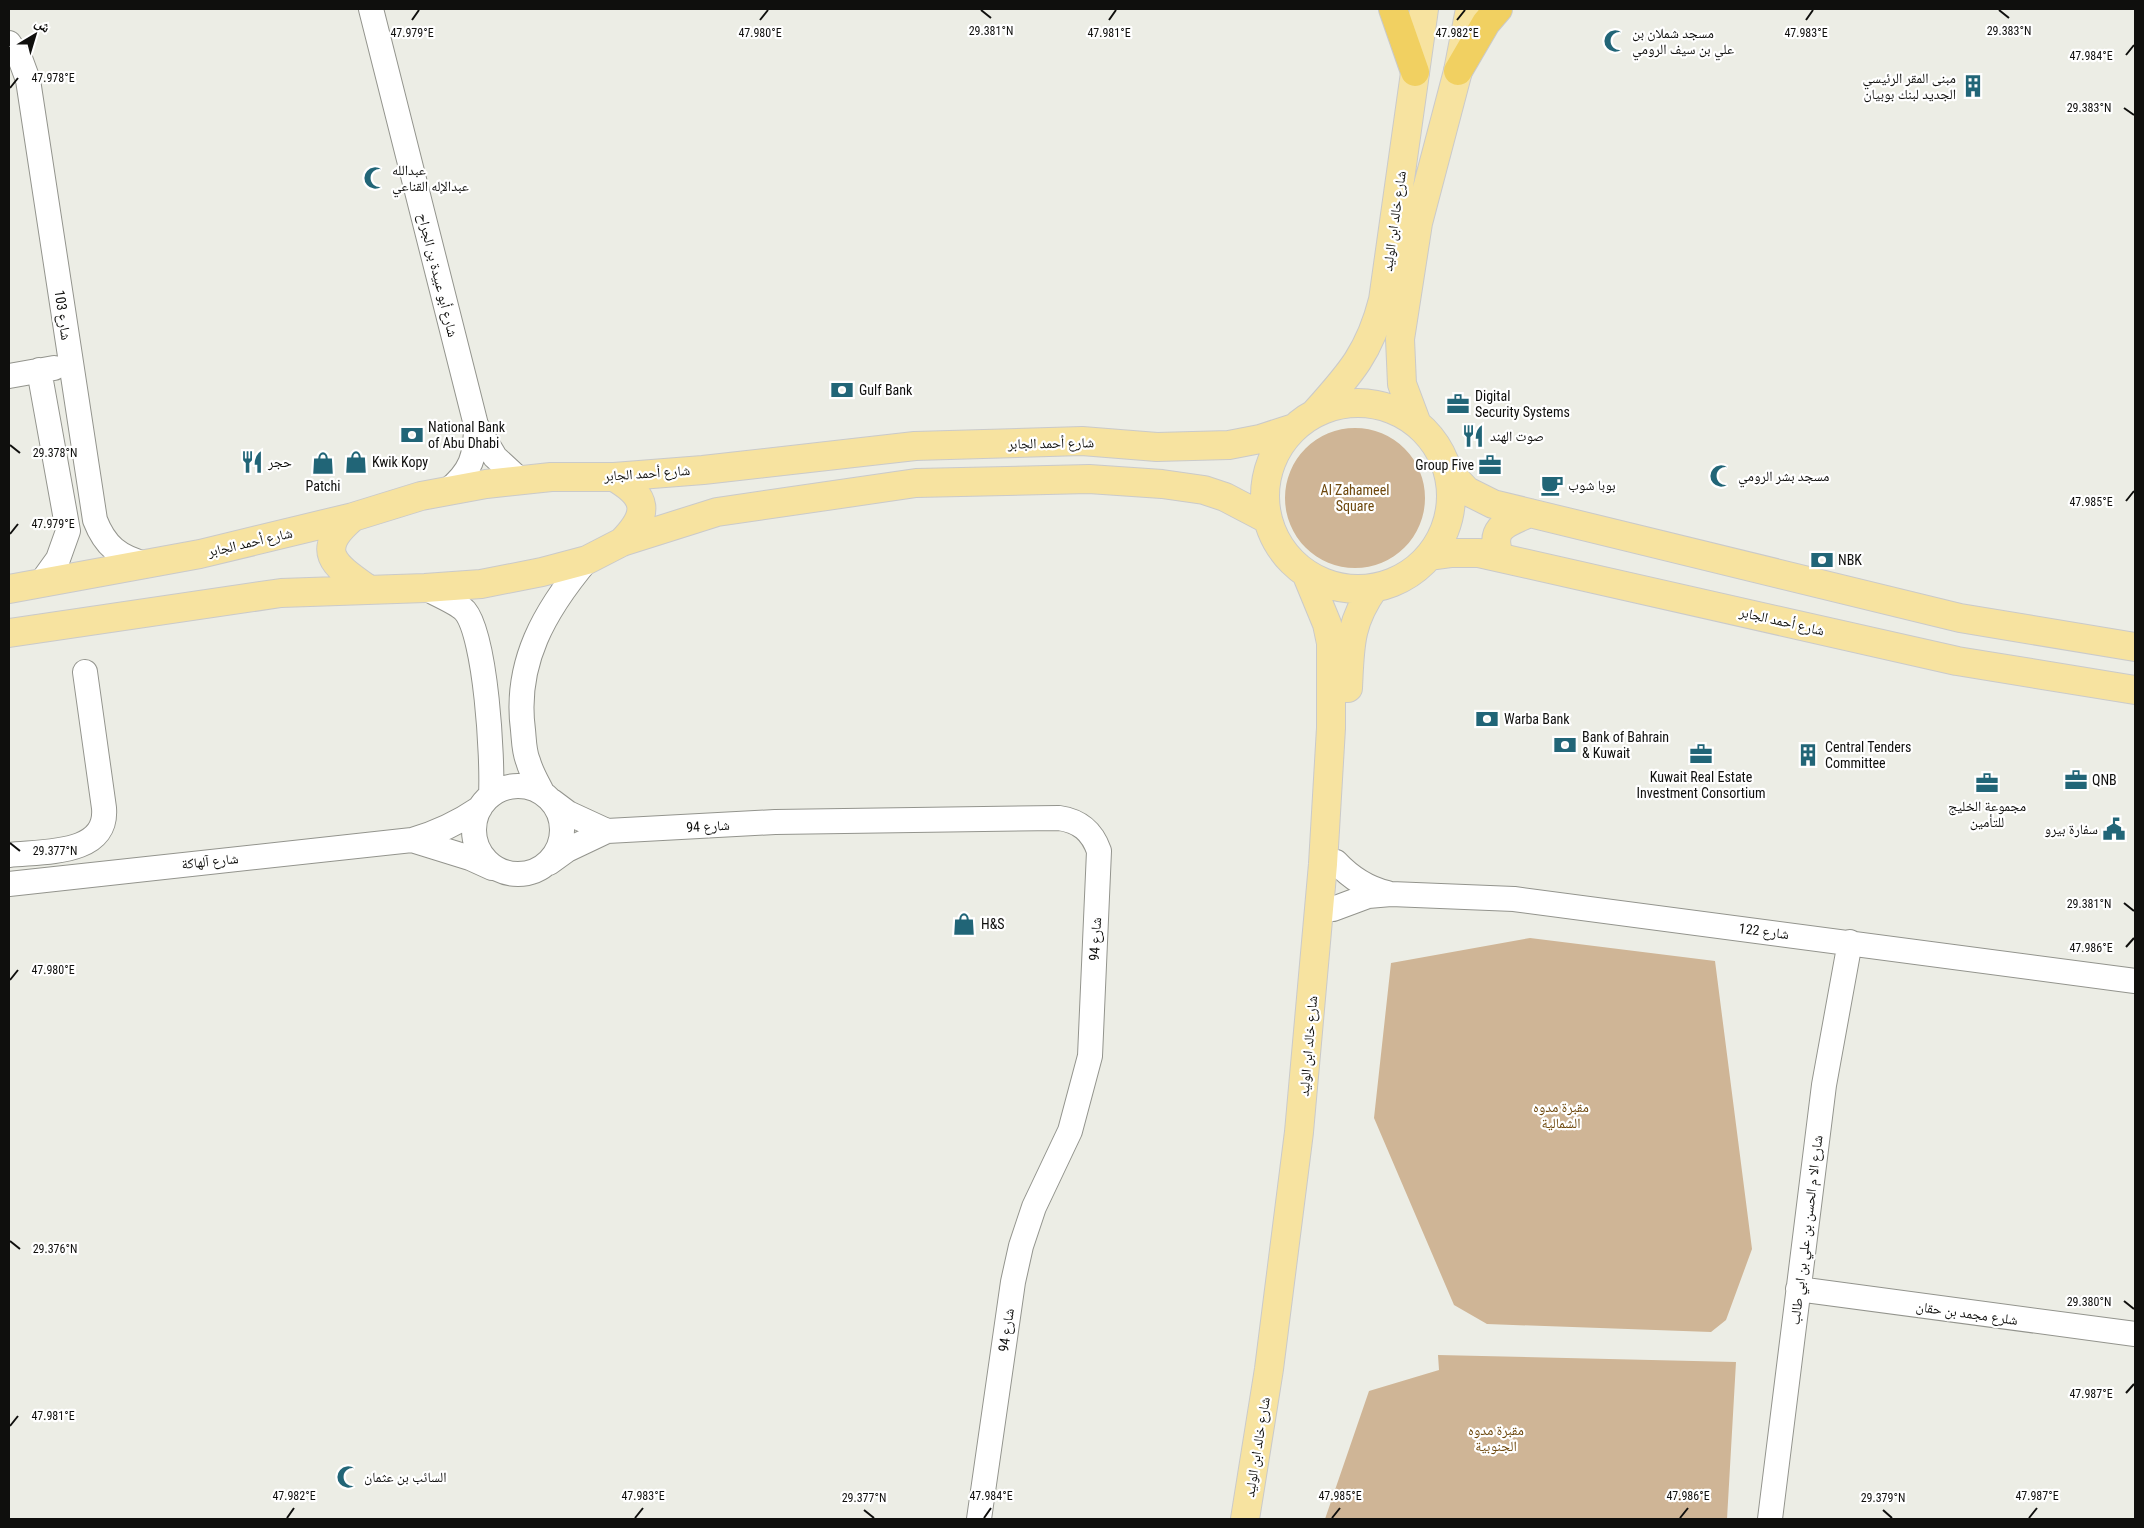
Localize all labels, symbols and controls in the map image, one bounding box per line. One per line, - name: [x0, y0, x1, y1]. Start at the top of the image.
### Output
- north arrow: [10, 10, 60, 60]
- text: ش: [32, 14, 54, 37]
- text: 29.381°N: [969, 24, 1013, 38]
- text: 29.383°N: [1987, 24, 2031, 38]
- place label: مسجد شملان بن علي بن سيف الرومي: [1632, 25, 1734, 61]
- text: 47.979°E: [390, 26, 434, 40]
- text: 47.980°E: [738, 26, 782, 40]
- text: 47.981°E: [1087, 26, 1131, 40]
- text: 47.982°E: [1435, 26, 1479, 40]
- text: 47.983°E: [1784, 26, 1828, 40]
- mosque icon: مسجد شملان بن علي بن سيف الرومي: [1602, 28, 1628, 54]
- text: 47.984°E: [2069, 49, 2113, 63]
- place label: مبنى المقر الرئيسي الجديد لبنك بوبيان: [1862, 70, 1956, 103]
- text: 47.978°E: [31, 71, 75, 85]
- building icon: مبنى المقر الرئيسي الجديد لبنك بوبيان: [1960, 73, 1986, 99]
- text: 29.383°N: [2067, 101, 2111, 115]
- place label: عبدالله عبدالإله القناعي: [392, 162, 469, 198]
- mosque icon: عبدالله عبدالإله القناعي: [362, 165, 388, 191]
- street label: شارع خالد ابن الوليد: [1379, 170, 1411, 272]
- street label: شارع أبو عبيدة بن الجراح: [413, 211, 461, 339]
- street label: شارع 103: [50, 289, 74, 341]
- bank icon: Gulf Bank: [829, 377, 855, 403]
- place label: Gulf Bank: [859, 382, 913, 398]
- place label: Digital Security Systems: [1475, 388, 1570, 420]
- office icon: Digital Security Systems: [1445, 391, 1471, 417]
- place label: National Bank of Abu Dhabi: [428, 419, 506, 451]
- bank icon: National Bank of Abu Dhabi: [399, 422, 425, 448]
- restaurant icon: صوت الهند: [1460, 423, 1486, 449]
- place label: صوت الهند: [1490, 428, 1544, 445]
- street label: شارع أحمد الجابر: [1007, 434, 1094, 454]
- text: 29.378°N: [33, 446, 77, 460]
- restaurant icon: حجر: [239, 449, 265, 475]
- shop icon: Kwik Kopy: [343, 449, 369, 475]
- shop icon: Patchi: [310, 450, 336, 476]
- office icon: Group Five: [1477, 452, 1503, 478]
- place label: حجر: [267, 454, 292, 471]
- place label: Kwik Kopy: [372, 454, 428, 470]
- place label: Group Five: [1415, 457, 1474, 473]
- street label: شارع أحمد الجابر: [602, 462, 691, 486]
- mosque icon: مسجد بشر الرومي: [1708, 463, 1734, 489]
- place label: مسجد بشر الرومي: [1738, 468, 1829, 488]
- cafe icon: بوبا شوب: [1539, 472, 1565, 498]
- place label: بوبا شوب: [1568, 477, 1616, 494]
- place label: Patchi: [306, 478, 340, 494]
- park label: Al Zahameel Square: [1321, 482, 1389, 514]
- text: 47.985°E: [2069, 495, 2113, 509]
- text: 47.979°E: [31, 517, 75, 531]
- street label: شارع أحمد الجابر: [205, 524, 294, 562]
- bank icon: NBK: [1809, 547, 1835, 573]
- place label: NBK: [1838, 552, 1862, 568]
- street label: شارع أحمد الجابر: [1737, 603, 1826, 640]
- bank icon: Warba Bank: [1474, 706, 1500, 732]
- place label: Warba Bank: [1504, 711, 1570, 727]
- place label: Bank of Bahrain & Kuwait: [1582, 729, 1669, 761]
- bank icon: Bank of Bahrain & Kuwait: [1552, 732, 1578, 758]
- place label: Central Tenders Committee: [1825, 739, 1911, 771]
- office icon: Kuwait Real Estate Investment Consortium: [1688, 741, 1714, 767]
- building icon: Central Tenders Committee: [1795, 742, 1821, 768]
- office icon: QNB: [2063, 767, 2089, 793]
- place label: Kuwait Real Estate Investment Consortium: [1637, 769, 1765, 801]
- office icon: مجموعة الخليج للتأمين: [1974, 770, 2000, 796]
- place label: QNB: [2092, 772, 2117, 788]
- place label: مجموعة الخليج للتأمين: [1948, 798, 2026, 831]
- public building icon: سفارة بيرو: [2101, 816, 2127, 842]
- street label: شارع 94: [686, 817, 730, 837]
- place label: سفارة بيرو: [2044, 821, 2098, 838]
- text: 29.377°N: [33, 844, 77, 858]
- street label: شارع آلهاكة: [181, 850, 239, 874]
- text: 29.381°N: [2067, 897, 2111, 911]
- shop icon: H&S: [951, 911, 977, 937]
- place label: H&S: [981, 916, 1005, 932]
- street label: شارع 94: [1086, 917, 1106, 961]
- street label: شارع 122: [1738, 920, 1790, 944]
- text: 47.986°E: [2069, 941, 2113, 955]
- text: 47.980°E: [31, 963, 75, 977]
- street label: شارع خالد ابن الوليد: [1296, 995, 1322, 1097]
- park label: مقبرة مدوه الشمالية: [1533, 1099, 1589, 1131]
- street label: شارع الا م الحسن بن علي بن ابي طالب: [1786, 1134, 1829, 1326]
- text: 29.376°N: [33, 1242, 77, 1256]
- text: 29.380°N: [2067, 1295, 2111, 1309]
- street label: شلرع مجمد بن حقان: [1915, 1298, 2019, 1330]
- street label: شارع 94: [995, 1307, 1019, 1353]
- text: 47.987°E: [2069, 1387, 2113, 1401]
- street label: شارع خالد ابن الوليد: [1241, 1396, 1275, 1499]
- text: 47.981°E: [31, 1409, 75, 1423]
- park label: مقبرة مدوه الجنوبية: [1468, 1422, 1524, 1455]
- mosque icon: السائب بن عثمان: [335, 1464, 361, 1490]
- place label: السائب بن عثمان: [364, 1469, 447, 1486]
- text: 47.982°E: [272, 1489, 316, 1503]
- text: 47.983°E: [621, 1489, 665, 1503]
- text: 47.984°E: [969, 1489, 1013, 1503]
- text: 47.985°E: [1318, 1489, 1362, 1503]
- text: 47.986°E: [1666, 1489, 1710, 1503]
- text: 47.987°E: [2015, 1489, 2059, 1503]
- text: 29.377°N: [842, 1491, 886, 1505]
- text: 29.379°N: [1861, 1491, 1905, 1505]

